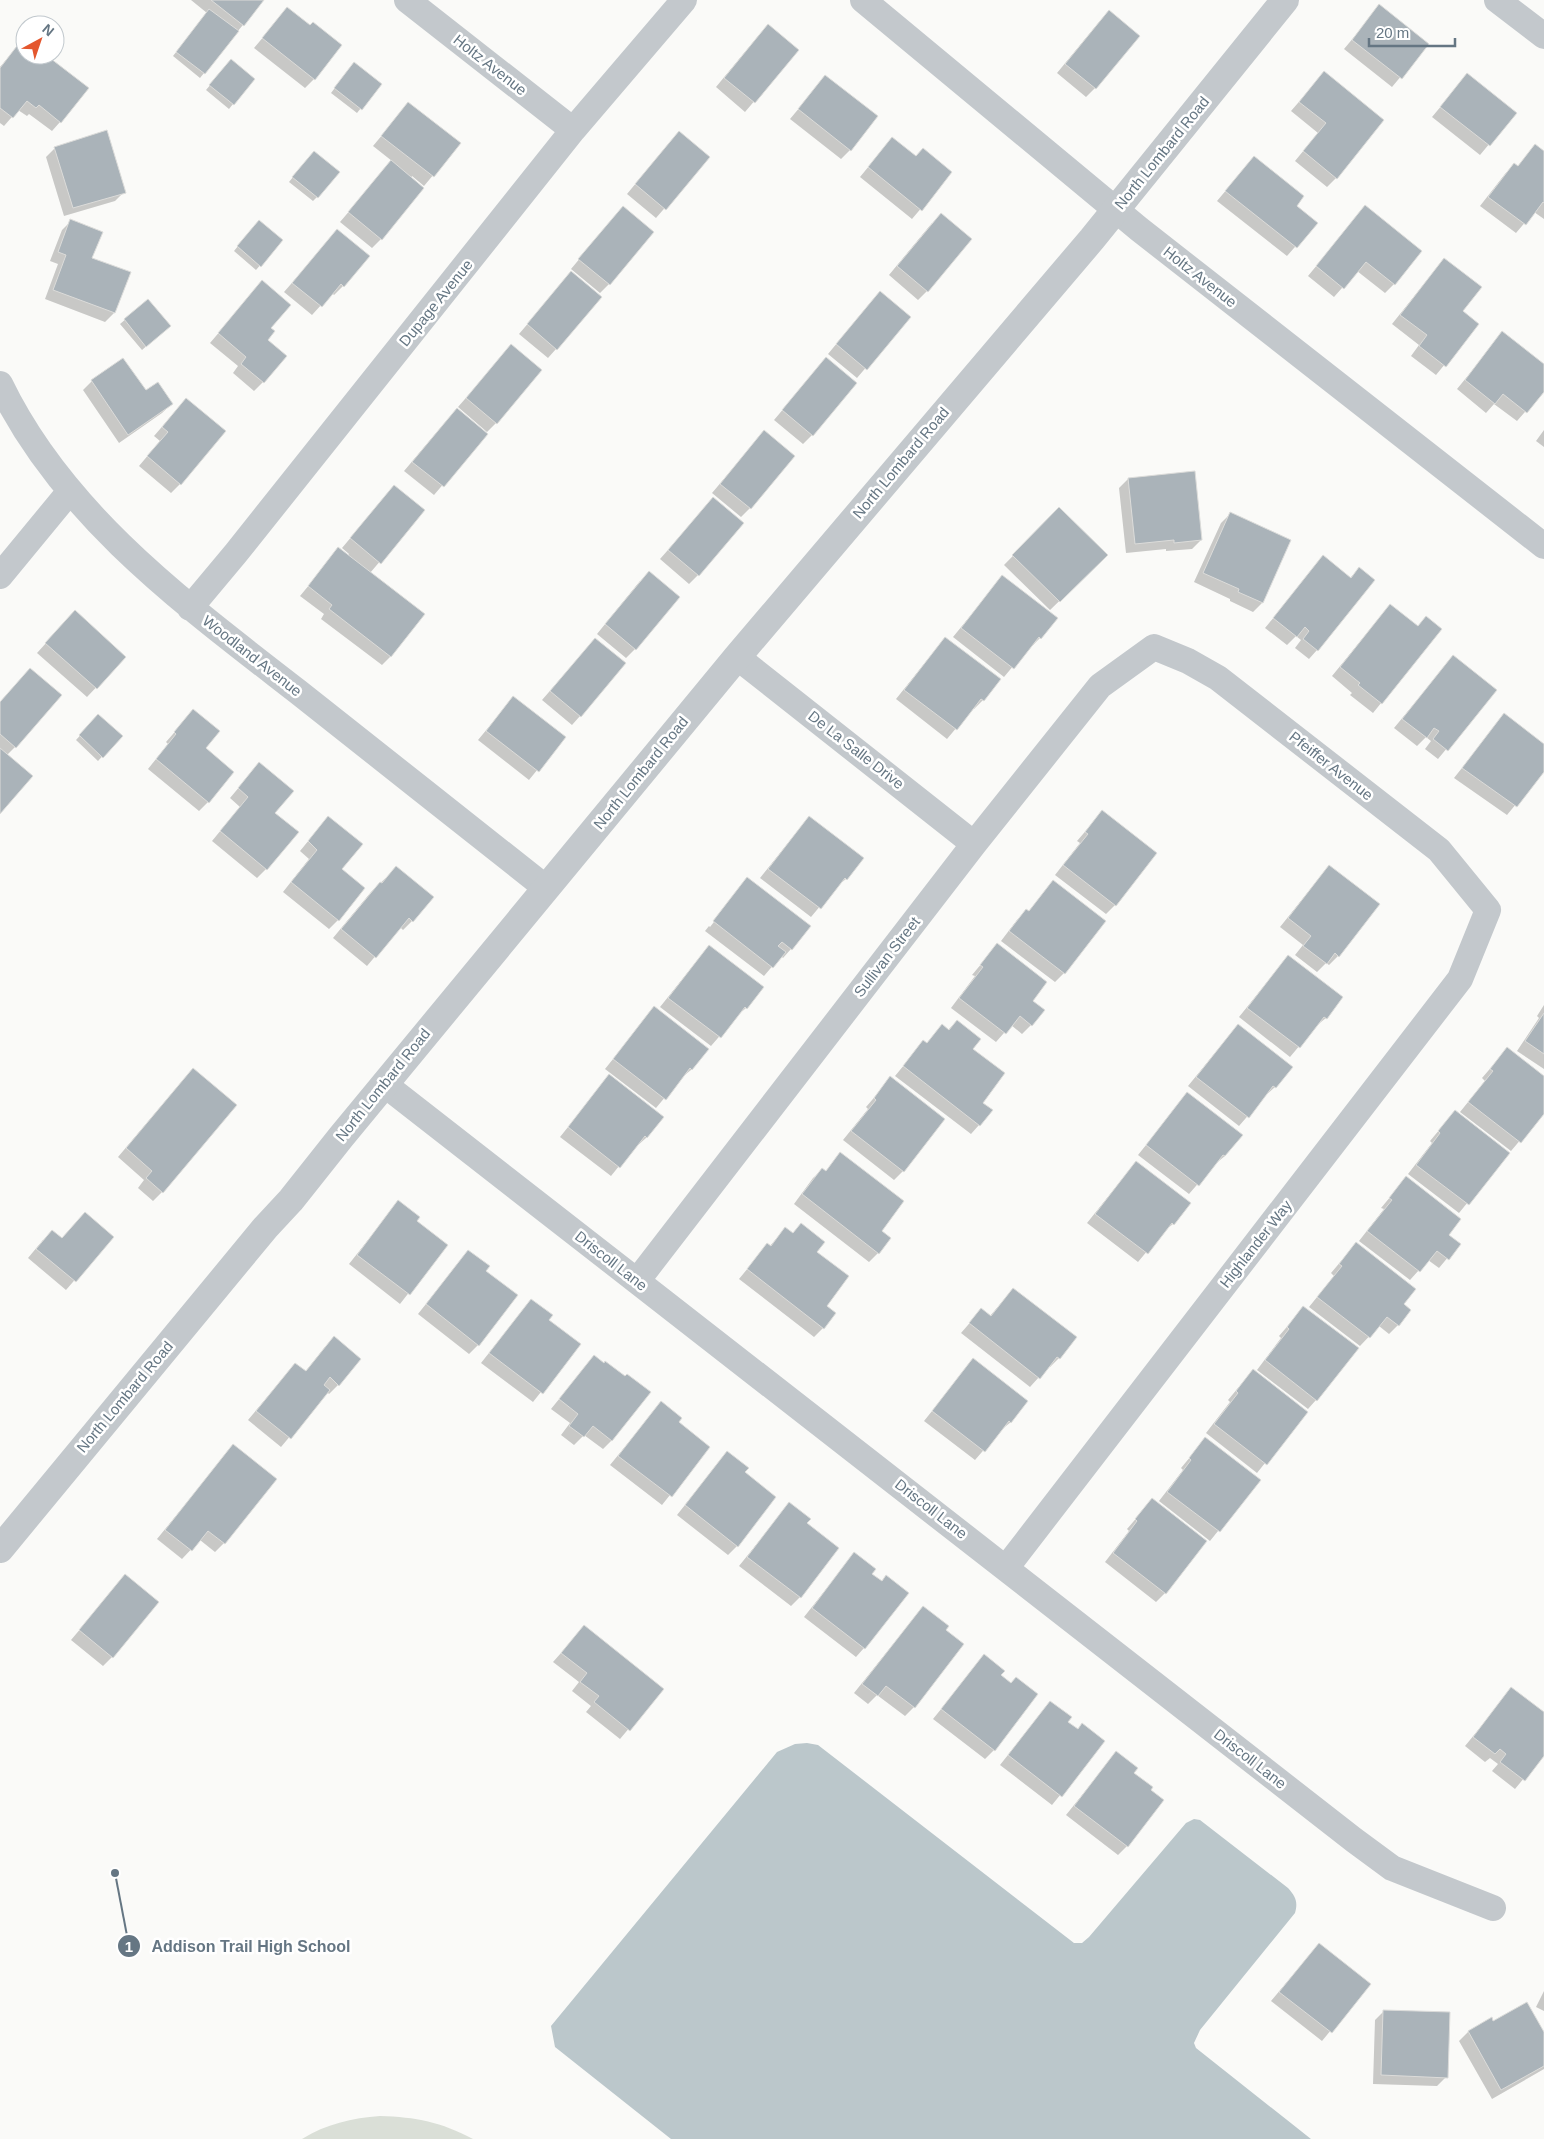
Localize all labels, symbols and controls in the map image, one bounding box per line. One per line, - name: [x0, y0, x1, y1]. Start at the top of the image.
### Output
- north arrow: [15, 15, 65, 65]
- scale bar: [1369, 15, 1455, 47]
- text: N: [39, 21, 57, 39]
- text: 20 m: [1376, 24, 1409, 41]
- street label: Holtz Avenue: [450, 31, 530, 98]
- street label: North Lombard Road: [1111, 93, 1212, 212]
- street label: Holtz Avenue: [1160, 243, 1240, 310]
- street label: Dupage Avenue: [395, 256, 476, 349]
- street label: North Lombard Road: [849, 404, 952, 522]
- street label: Woodland Avenue: [199, 612, 305, 700]
- street label: De La Salle Drive: [805, 707, 908, 792]
- street label: North Lombard Road: [590, 713, 691, 832]
- street label: Pfeiffer Avenue: [1286, 728, 1376, 803]
- street label: Sullivan Street: [850, 913, 924, 1000]
- street label: North Lombard Road: [332, 1025, 433, 1144]
- street label: Highlander Way: [1216, 1196, 1295, 1291]
- street label: Driscoll Lane: [572, 1227, 651, 1294]
- street label: North Lombard Road: [73, 1338, 176, 1456]
- street label: Driscoll Lane: [892, 1475, 971, 1542]
- street label: Driscoll Lane: [1211, 1725, 1290, 1792]
- callout: Addison Trail High School: [116, 1931, 360, 1962]
- text: 1: [125, 1938, 133, 1955]
- text: Addison Trail High School: [151, 1938, 351, 1955]

